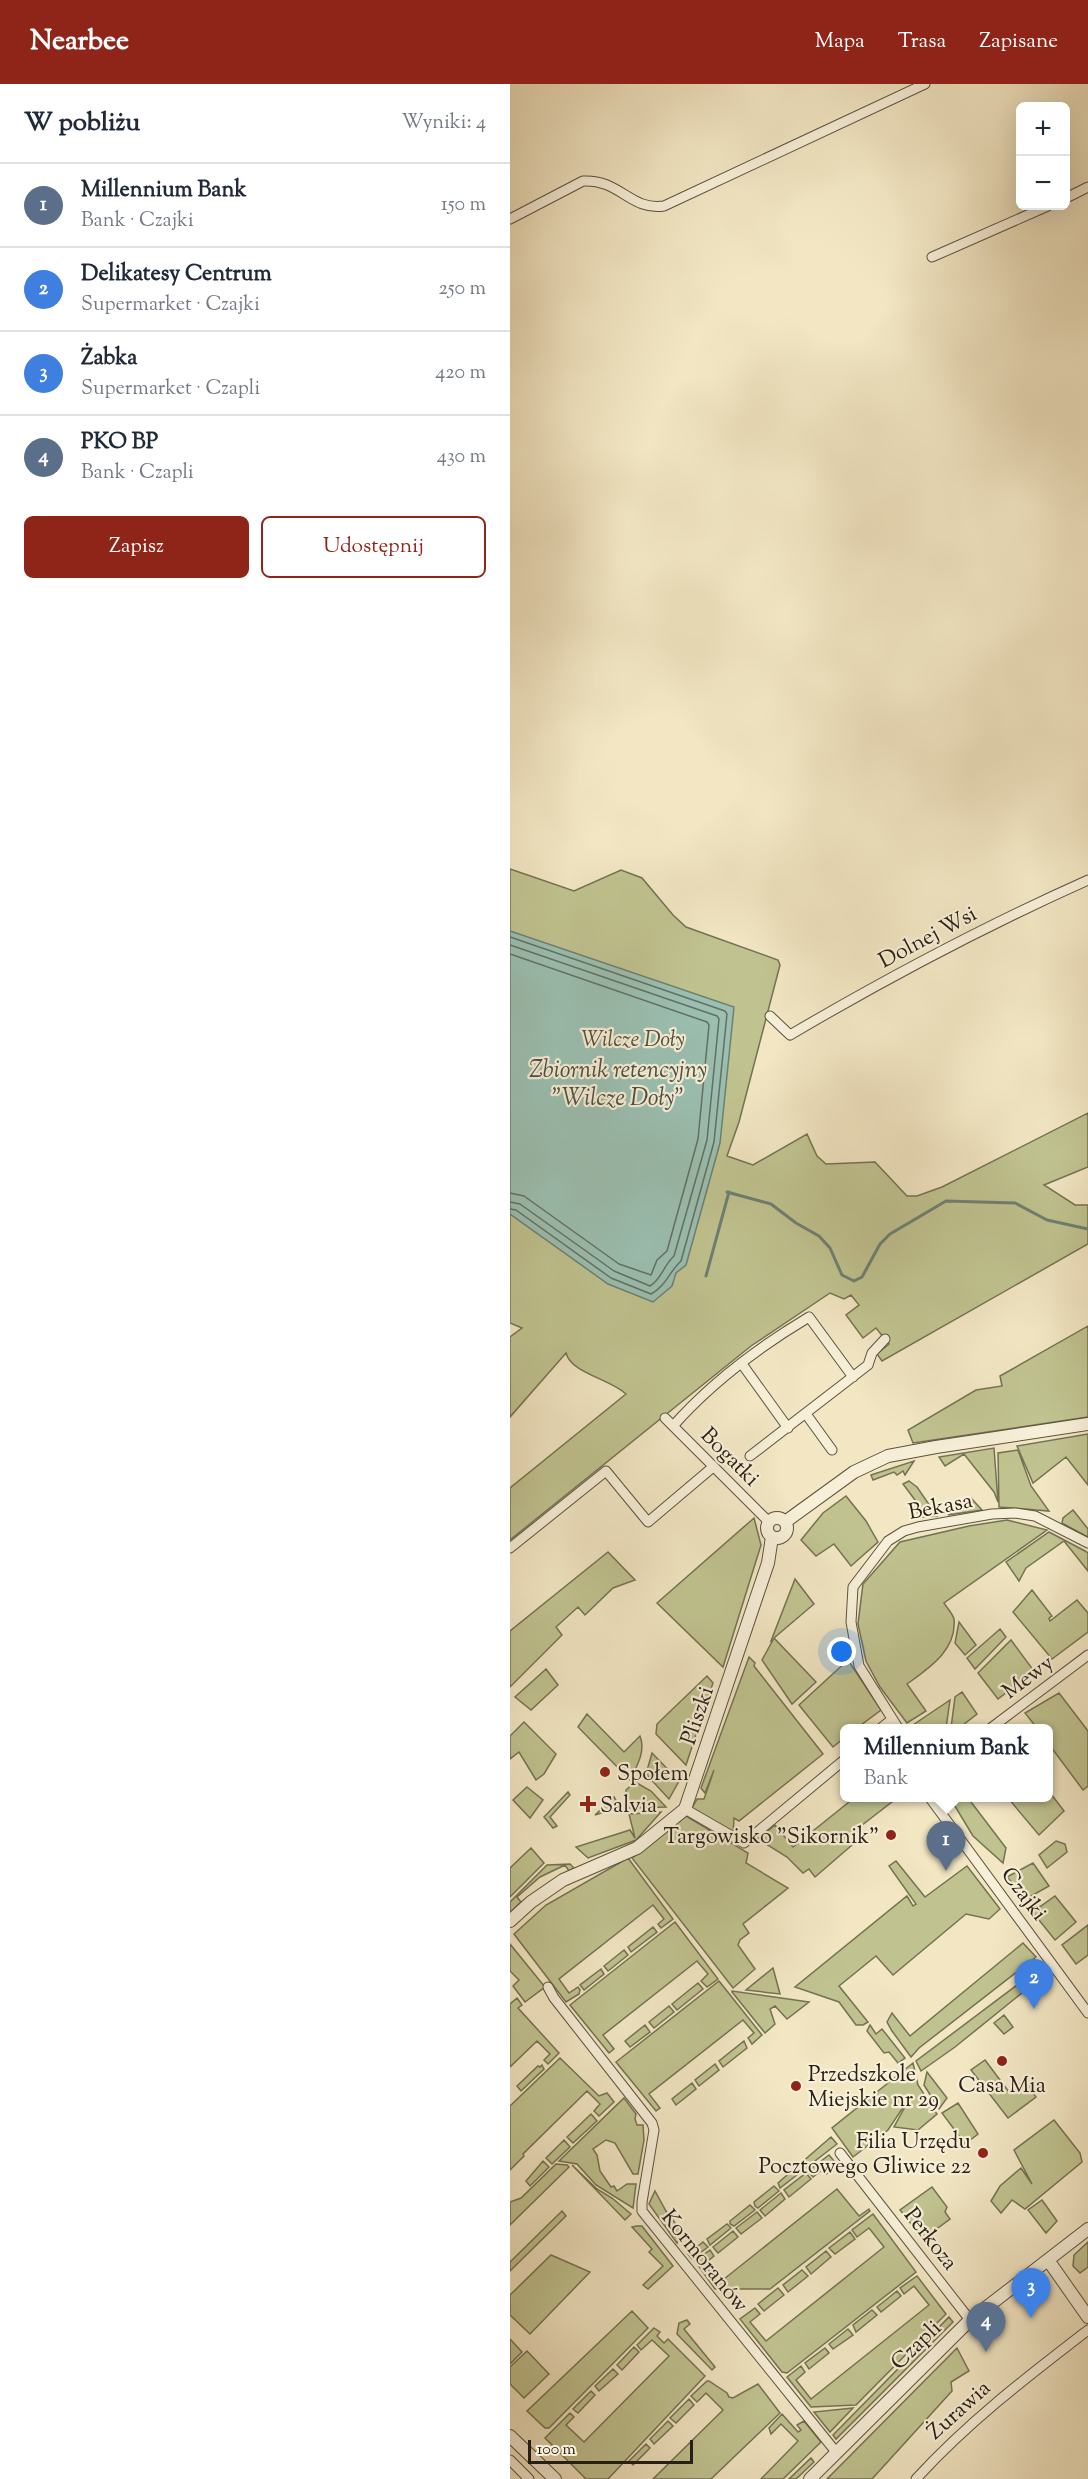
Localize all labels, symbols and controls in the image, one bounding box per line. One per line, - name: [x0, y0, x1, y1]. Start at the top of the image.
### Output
- text: Nearbee: [30, 22, 129, 62]
- text: Mapa: [815, 27, 865, 57]
- text: Trasa: [898, 27, 946, 57]
- text: Zapisane: [979, 27, 1058, 57]
- map controls: [1016, 102, 1070, 210]
- button: +: [1016, 102, 1070, 156]
- text: W pobliżu: [24, 105, 140, 142]
- text: Wyniki: 4: [401, 109, 486, 138]
- button: −: [1016, 156, 1070, 210]
- text: Millennium Bank: [81, 175, 246, 207]
- text: 1: [40, 191, 47, 220]
- text: 150 m: [441, 191, 486, 220]
- text: Bank · Czajki: [81, 207, 194, 236]
- text: Delikatesy Centrum: [81, 259, 272, 291]
- text: 2: [39, 275, 48, 304]
- text: 250 m: [438, 275, 486, 304]
- text: Supermarket · Czajki: [81, 291, 260, 320]
- text: Żabka: [81, 343, 137, 375]
- text: 3: [39, 359, 48, 388]
- text: 420 m: [435, 359, 486, 388]
- text: Supermarket · Czapli: [81, 375, 260, 404]
- text: PKO BP: [81, 427, 158, 459]
- text: 4: [38, 443, 49, 472]
- text: 430 m: [437, 443, 486, 472]
- text: Bank · Czapli: [81, 459, 194, 488]
- button: Zapisz: [24, 516, 249, 578]
- button: Udostępnij: [261, 516, 486, 578]
- street label: Dolnej Wsi: [874, 899, 983, 978]
- park label: Wilcze Doły: [581, 1025, 685, 1057]
- water label: Zbiornik retencyjny "Wilcze Doły": [529, 1054, 707, 1116]
- street label: Bogatki: [692, 1421, 766, 1495]
- street label: Bekasa: [906, 1486, 975, 1530]
- your location: [827, 1637, 856, 1666]
- street label: Mewy: [996, 1648, 1061, 1708]
- street label: Pliszki: [674, 1682, 724, 1750]
- popup: [840, 1724, 1053, 1802]
- text: Millennium Bank: [864, 1733, 1029, 1765]
- place label: Społem: [617, 1759, 689, 1791]
- marker: Społem: [598, 1765, 612, 1779]
- text: Bank: [864, 1765, 908, 1794]
- place label: Salvia: [600, 1791, 657, 1823]
- marker: Salvia: [581, 1797, 595, 1811]
- place label: Targowisko "Sikornik": [663, 1822, 879, 1854]
- pin: 1: [926, 1822, 966, 1871]
- marker: Targowisko "Sikornik": [884, 1828, 898, 1842]
- street label: Czajki: [992, 1861, 1053, 1928]
- pin: 2: [1014, 1960, 1054, 2009]
- marker: Casa Mia: [995, 2054, 1009, 2068]
- place label: Przedszkole Miejskie nr 29: [808, 2060, 939, 2117]
- place label: Casa Mia: [958, 2071, 1046, 2103]
- marker: Przedszkole Miejskie nr 29: [789, 2079, 803, 2093]
- place label: Filia Urzędu Pocztowego Gliwice 22: [759, 2127, 971, 2184]
- marker: Filia Urzędu Pocztowego Gliwice 22: [976, 2146, 990, 2160]
- street label: Perkoza: [895, 2202, 964, 2278]
- street label: Kormoranów: [652, 2204, 756, 2321]
- pin: 3: [1012, 2268, 1050, 2318]
- pin: 4: [966, 2302, 1006, 2352]
- street label: Czapli: [884, 2314, 950, 2379]
- street label: Żurawia: [921, 2374, 999, 2449]
- scale bar: [528, 2437, 693, 2464]
- text: 100 m: [537, 2439, 576, 2462]

